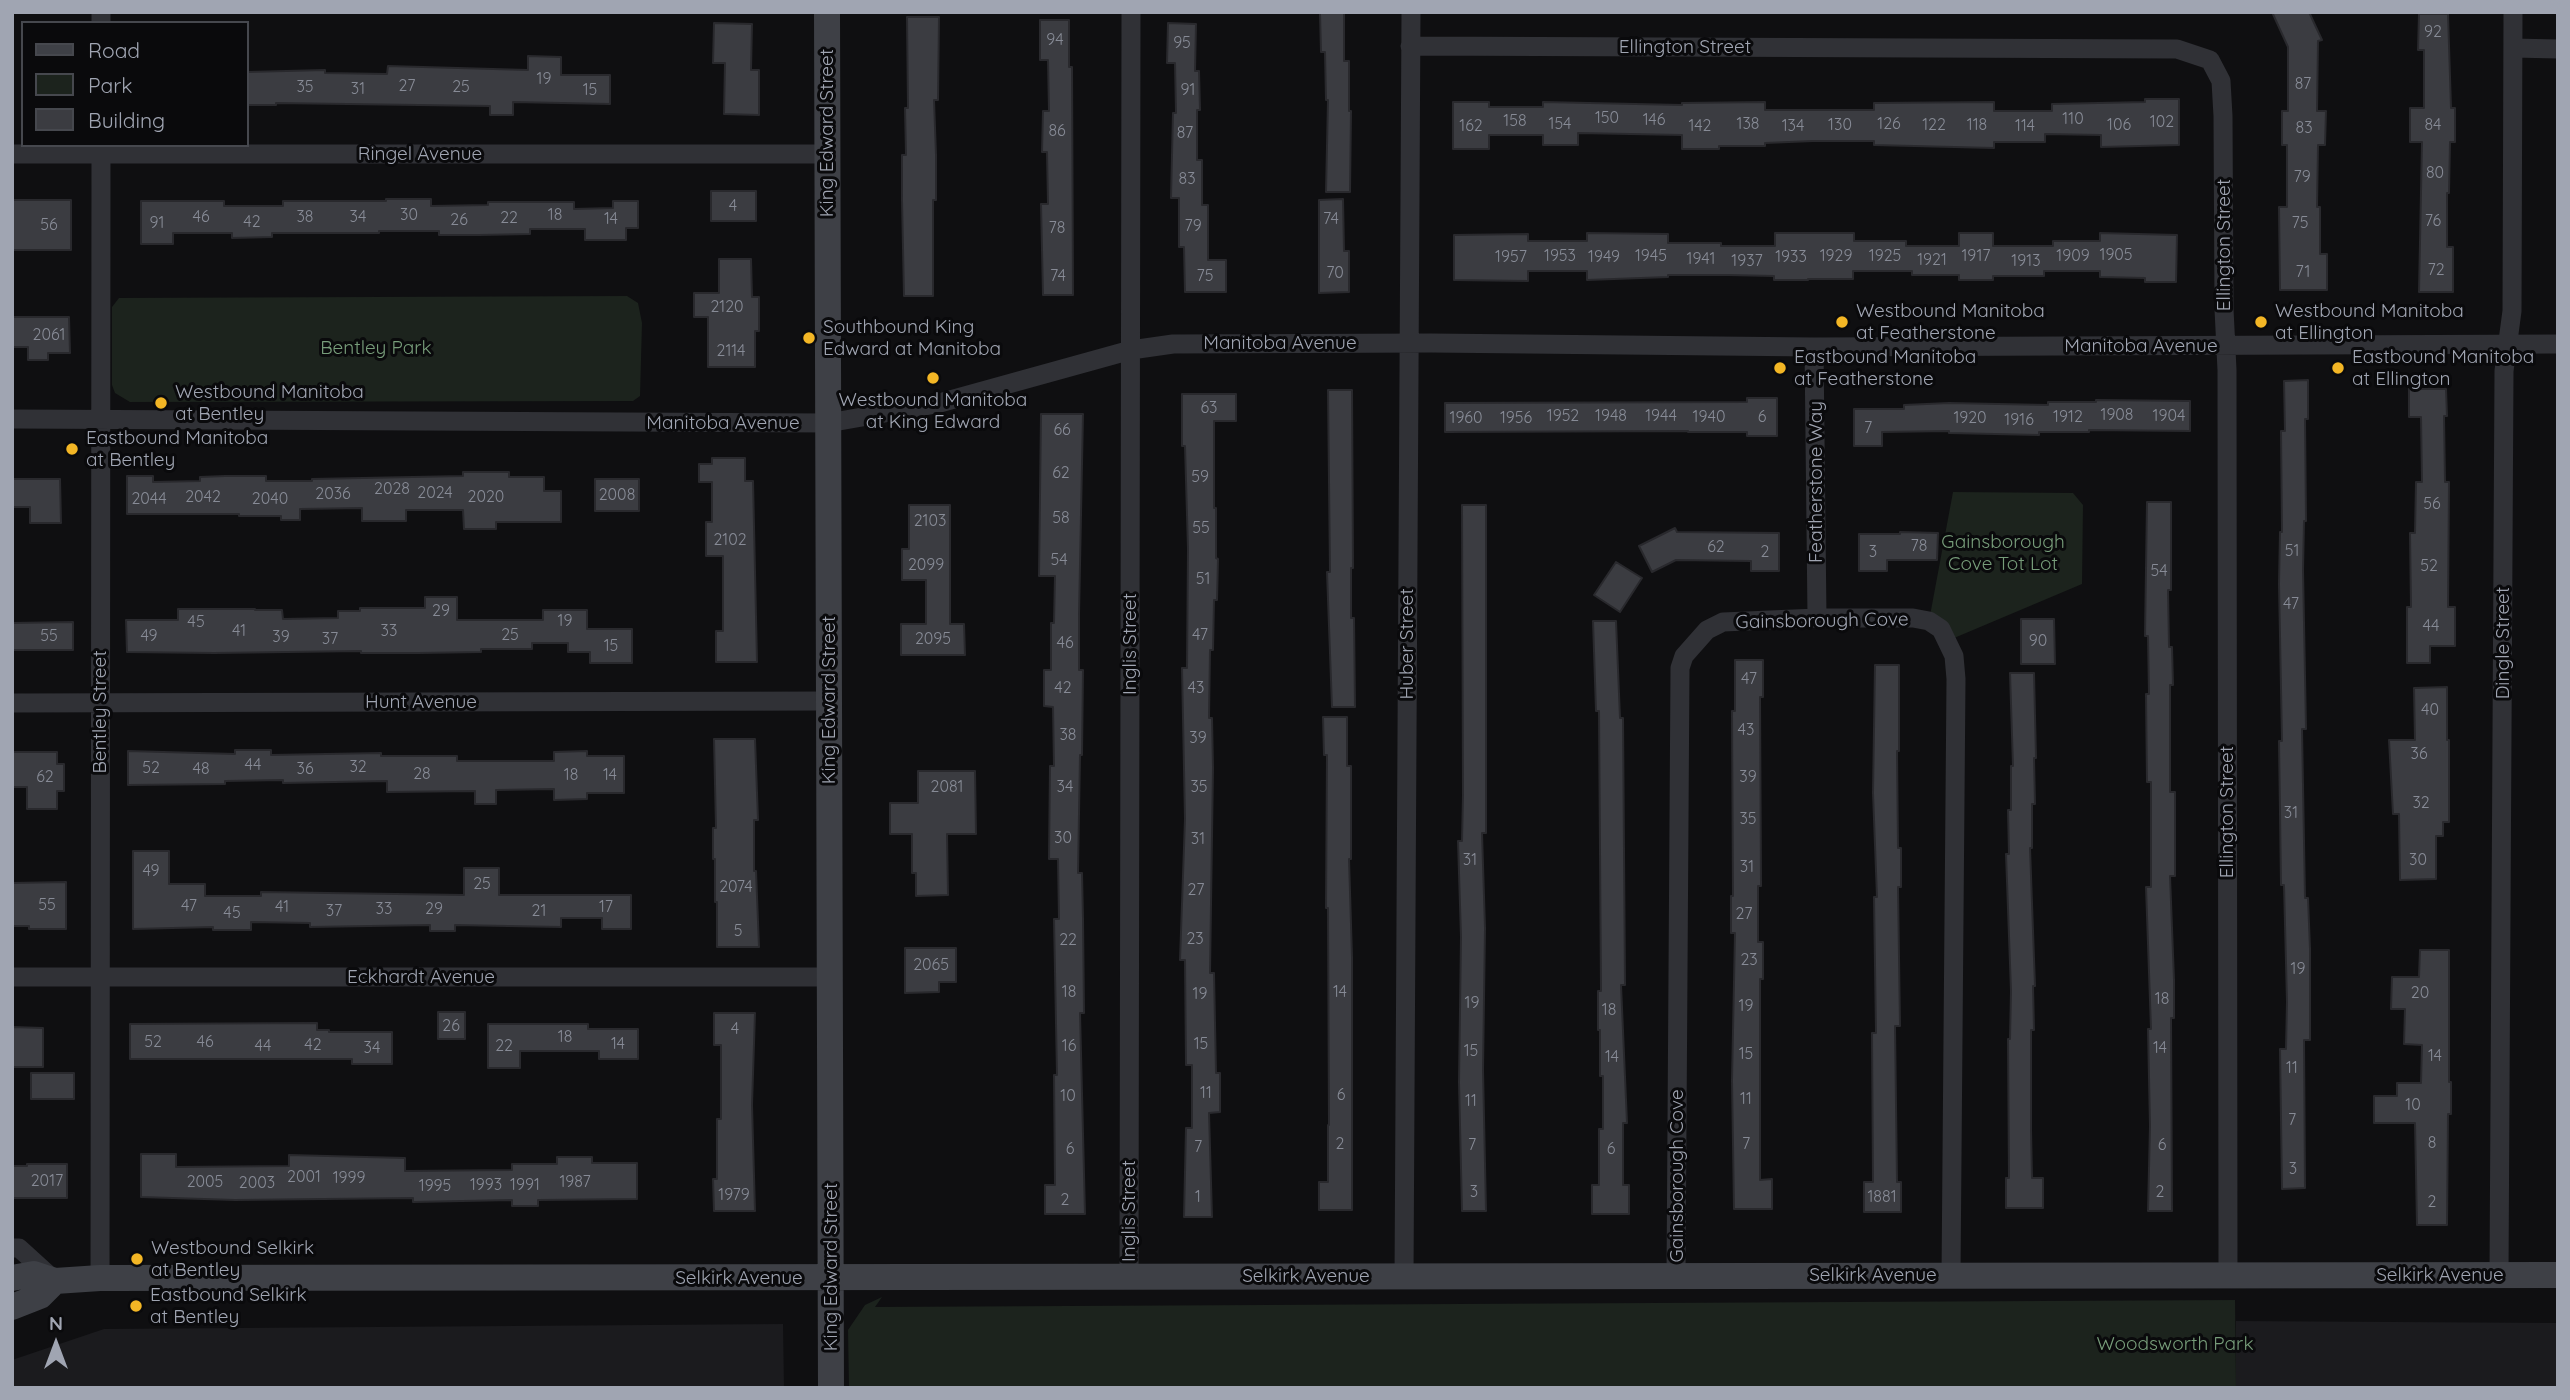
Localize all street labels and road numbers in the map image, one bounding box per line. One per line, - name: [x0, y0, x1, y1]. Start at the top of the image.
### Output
- street label: Ellington Street: [1619, 36, 1751, 58]
- street label: King Edward Street: [816, 49, 838, 217]
- street label: Ringel Avenue: [358, 143, 482, 165]
- street label: Ellington Street: [2213, 179, 2235, 311]
- street label: Manitoba Avenue: [1203, 332, 1357, 354]
- street label: Manitoba Avenue: [2064, 335, 2218, 357]
- street label: Featherstone Way: [1805, 401, 1827, 563]
- street label: Manitoba Avenue: [646, 412, 800, 434]
- street label: Dingle Street: [2492, 587, 2514, 699]
- street label: Huber Street: [1396, 588, 1418, 700]
- street label: Inglis Street: [1119, 593, 1141, 695]
- street label: Gainsborough Cove: [1735, 608, 1909, 634]
- street label: King Edward Street: [818, 616, 840, 784]
- street label: Bentley Street: [89, 650, 111, 774]
- street label: Hunt Avenue: [365, 691, 477, 713]
- street label: Ellington Street: [2216, 746, 2238, 878]
- street label: Eckhardt Avenue: [347, 966, 495, 988]
- street label: Gainsborough Cove: [1666, 1089, 1688, 1263]
- street label: Inglis Street: [1118, 1160, 1140, 1262]
- street label: King Edward Street: [820, 1183, 842, 1351]
- street label: Selkirk Avenue: [1809, 1264, 1937, 1286]
- street label: Selkirk Avenue: [2376, 1264, 2504, 1286]
- street label: Selkirk Avenue: [1242, 1265, 1370, 1287]
- street label: Selkirk Avenue: [675, 1267, 803, 1289]

